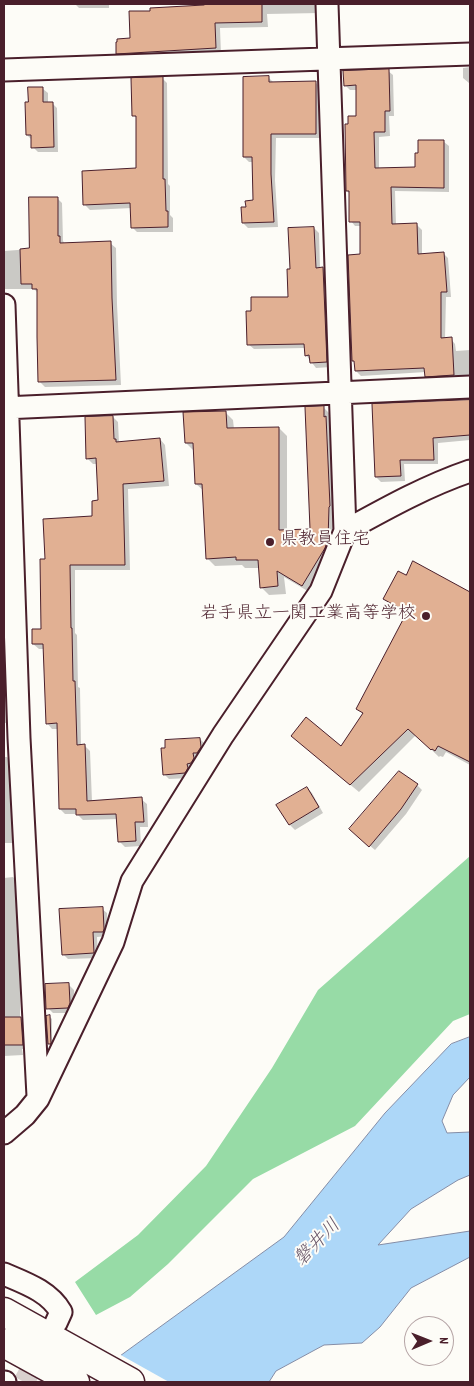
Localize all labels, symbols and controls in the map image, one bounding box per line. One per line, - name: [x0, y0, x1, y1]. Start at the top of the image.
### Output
- place label: 県教員住宅: [280, 531, 370, 553]
- marker: 県教員住宅: [264, 536, 276, 548]
- place label: 岩手県立一関工業高等学校: [200, 605, 416, 627]
- marker: 岩手県立一関工業高等学校: [420, 610, 432, 622]
- water label: 磐井川: [291, 1216, 347, 1272]
- north arrow: [404, 1316, 454, 1366]
- text: N: [433, 1337, 453, 1344]

